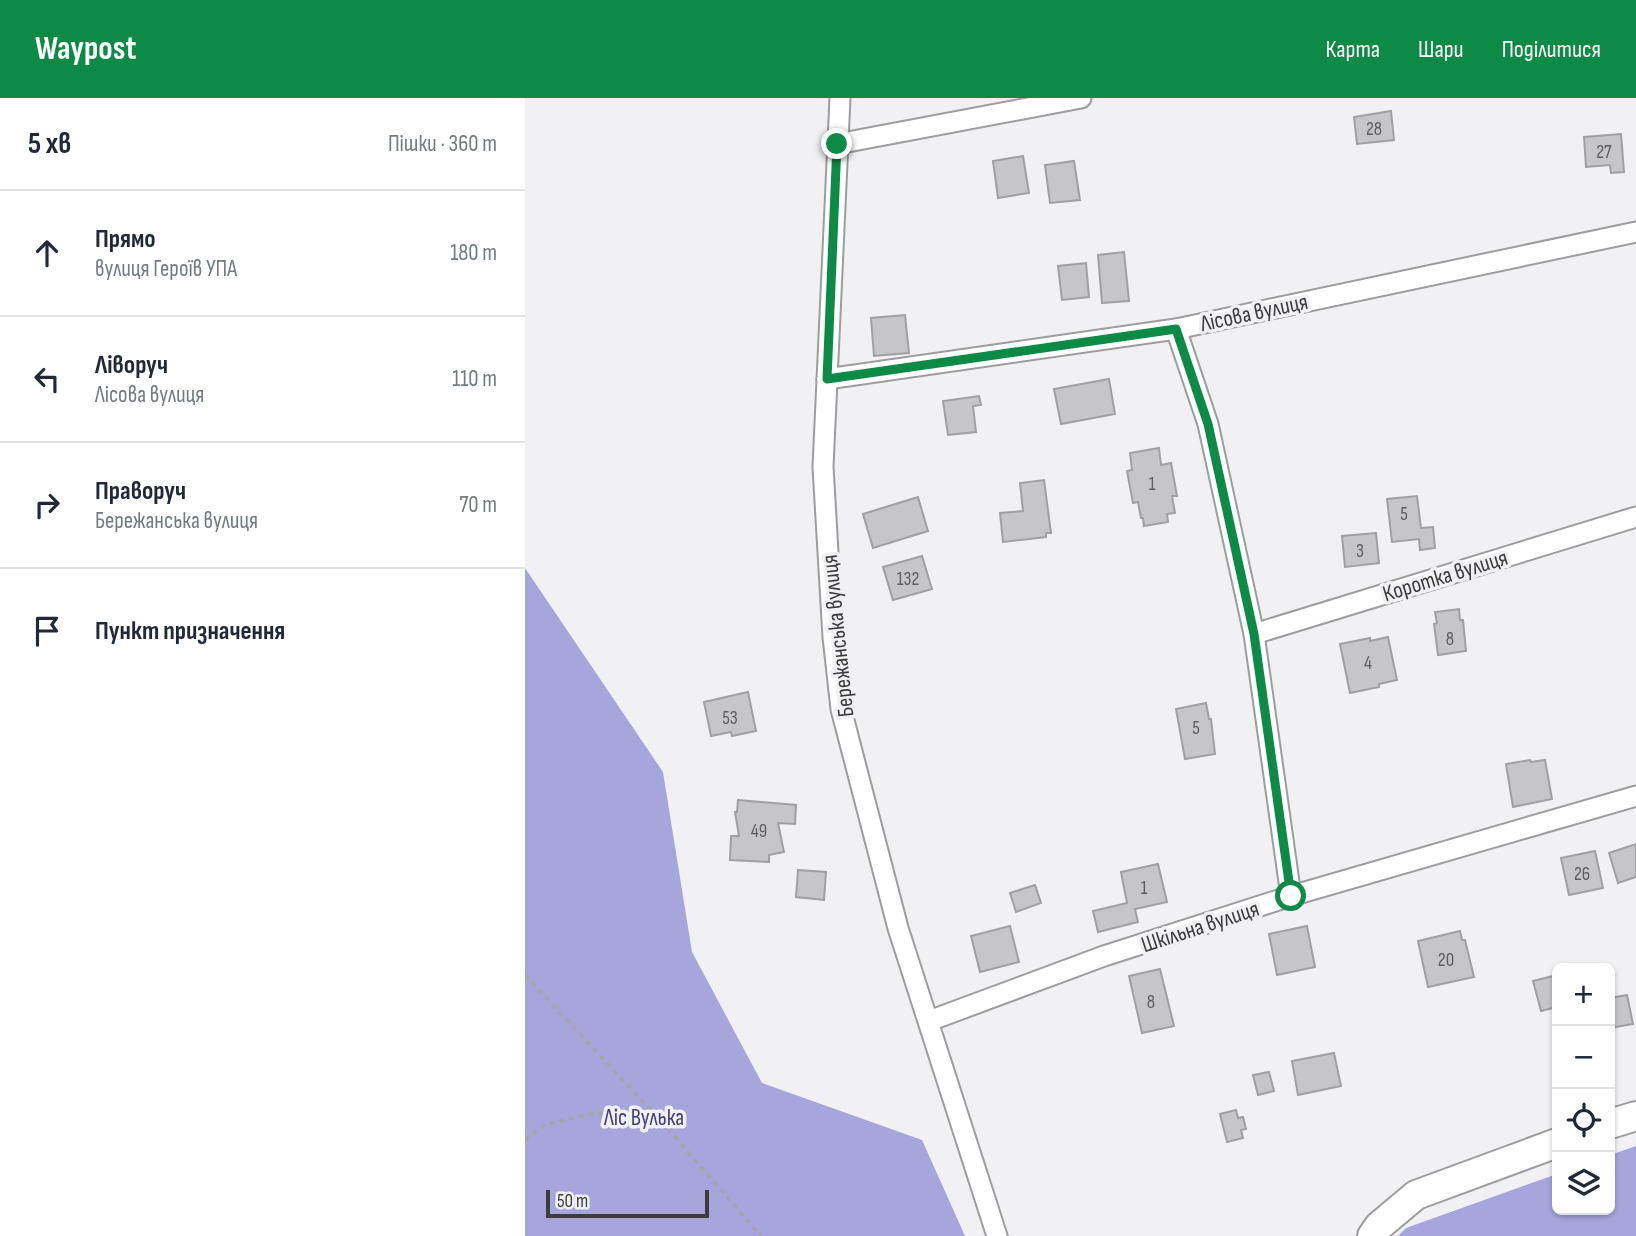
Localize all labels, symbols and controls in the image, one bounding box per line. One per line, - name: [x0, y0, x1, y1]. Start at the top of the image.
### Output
- text: Waypost: [35, 29, 136, 69]
- text: Карта: [1325, 35, 1380, 64]
- text: Шари: [1418, 35, 1464, 64]
- text: Поділитися: [1502, 35, 1601, 64]
- house number: 28: [1366, 118, 1382, 141]
- text: 5 хв: [28, 126, 71, 162]
- route end: [821, 128, 852, 159]
- text: Пішки · 360 m: [388, 130, 497, 158]
- house number: 27: [1596, 141, 1612, 164]
- text: Прямо: [95, 224, 156, 255]
- icon: ahead: [28, 234, 66, 272]
- text: 180 m: [450, 239, 497, 267]
- text: вулиця Героїв УПА: [95, 255, 237, 283]
- street label: Лісова вулиця: [1197, 288, 1311, 338]
- text: Ліворуч: [95, 350, 168, 381]
- icon: left: [28, 360, 66, 398]
- text: 110 m: [452, 365, 497, 393]
- text: Лісова вулиця: [95, 381, 204, 409]
- house number: 1: [1149, 473, 1156, 496]
- text: Праворуч: [95, 476, 186, 507]
- icon: right: [28, 486, 66, 524]
- text: 70 m: [459, 491, 497, 519]
- house number: 5: [1400, 503, 1408, 526]
- text: Бережанська вулиця: [95, 507, 258, 535]
- house number: 3: [1356, 540, 1364, 563]
- street label: Коротка вулиця: [1379, 544, 1511, 608]
- street label: Бережанська вулиця: [816, 553, 860, 718]
- house number: 132: [897, 568, 919, 591]
- icon: arrive: [28, 612, 66, 650]
- text: Пункт призначення: [95, 616, 285, 647]
- house number: 8: [1446, 628, 1454, 651]
- house number: 4: [1364, 652, 1372, 675]
- house number: 53: [722, 707, 738, 730]
- house number: 5: [1192, 717, 1200, 740]
- house number: 49: [751, 820, 767, 843]
- house number: 26: [1574, 863, 1590, 886]
- house number: 1: [1141, 877, 1148, 900]
- route start: [1275, 880, 1306, 911]
- street label: Шкільна вулиця: [1138, 895, 1263, 959]
- house number: 20: [1438, 949, 1454, 972]
- map controls: [1552, 963, 1615, 1215]
- button: +: [1552, 963, 1615, 1026]
- house number: 8: [1147, 991, 1155, 1014]
- button: −: [1552, 1026, 1615, 1089]
- button: locate: [1552, 1089, 1615, 1152]
- park label: Ліс Вулька: [603, 1104, 684, 1132]
- button: layers: [1552, 1152, 1615, 1215]
- scale bar: [546, 1187, 709, 1219]
- text: 50 m: [557, 1190, 588, 1213]

